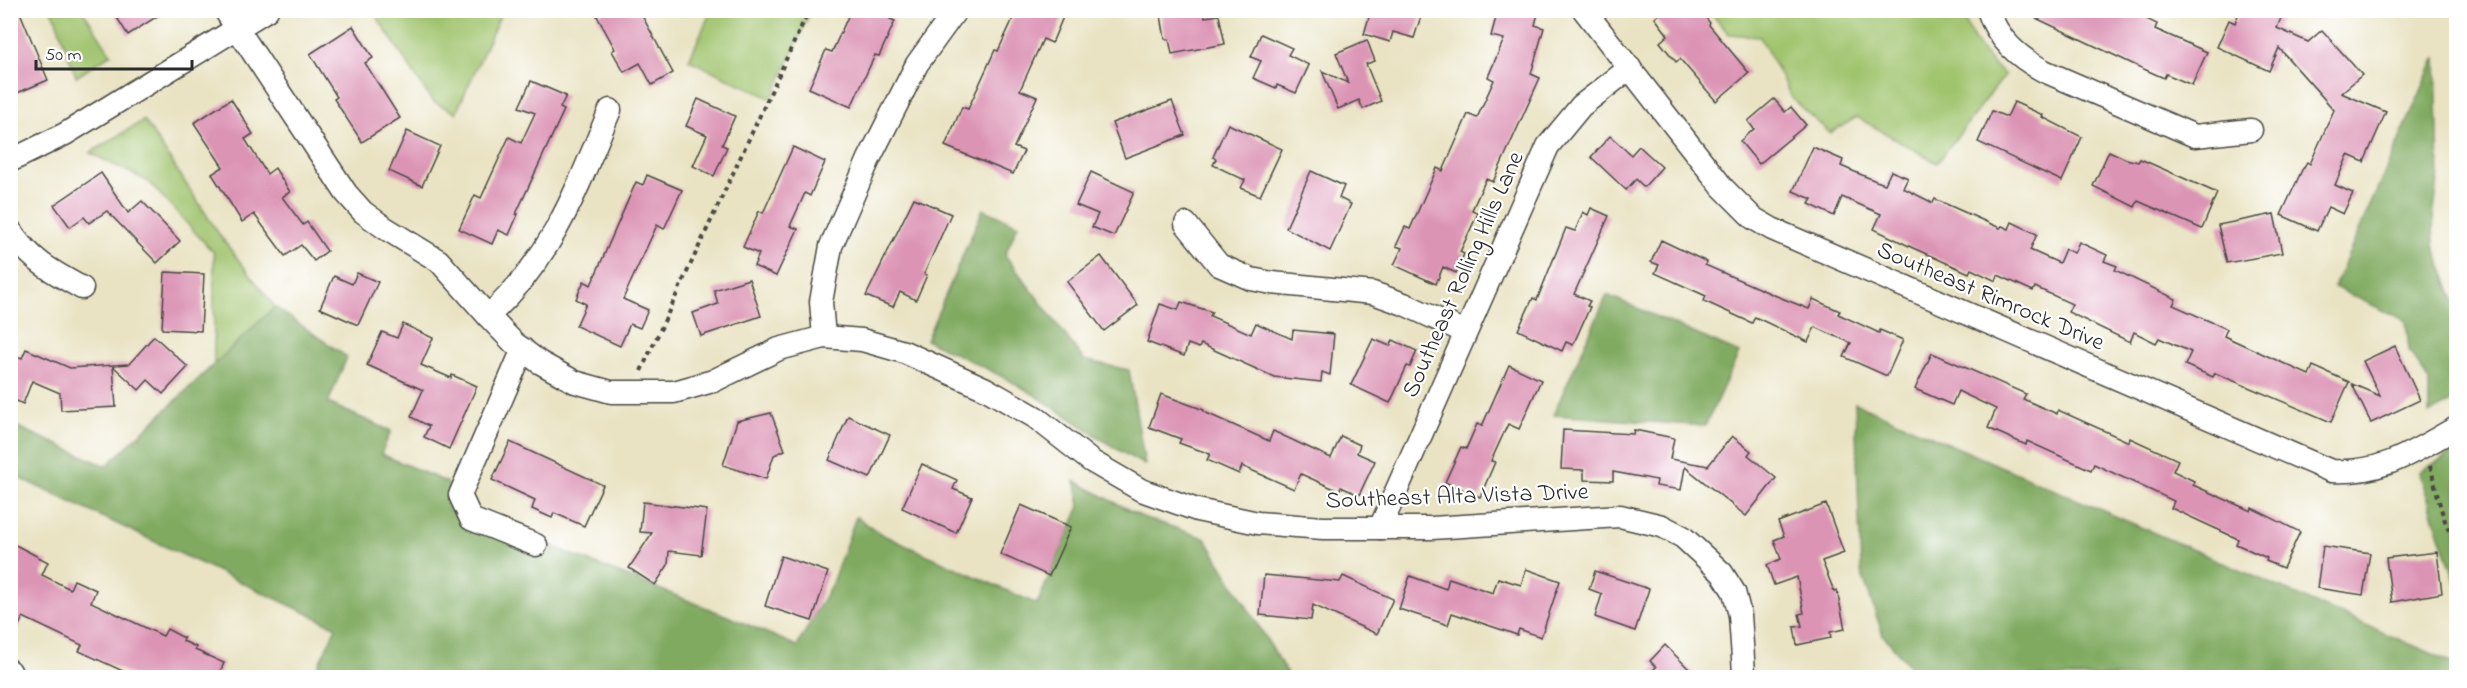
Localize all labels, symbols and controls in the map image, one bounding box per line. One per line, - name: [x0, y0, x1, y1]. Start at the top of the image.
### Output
- scale bar: [36, 33, 192, 71]
- text: 50 m: [45, 43, 82, 69]
- street label: Southeast Rolling Hills Lane: [1394, 146, 1534, 404]
- street label: Southeast Rimrock Drive: [1871, 233, 2110, 361]
- street label: Southeast Alta Vista Drive: [1325, 475, 1589, 520]

